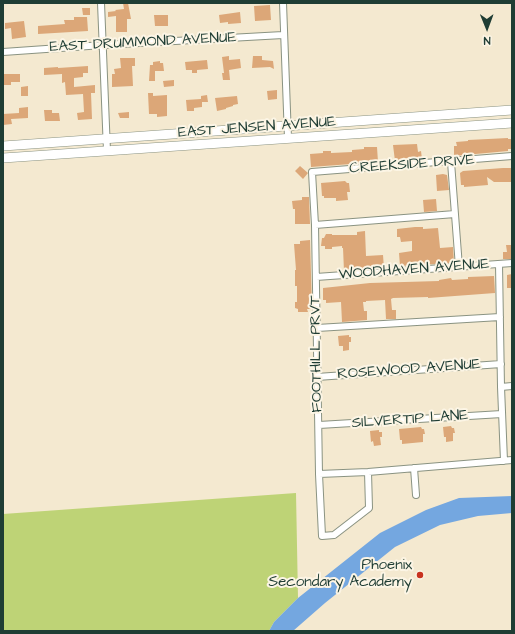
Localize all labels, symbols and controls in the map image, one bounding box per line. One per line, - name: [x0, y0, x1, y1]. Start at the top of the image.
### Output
- north arrow: [467, 8, 507, 48]
- street label: EAST DRUMMOND AVENUE: [49, 29, 237, 57]
- text: N: [484, 33, 491, 48]
- street label: EAST JENSEN AVENUE: [177, 114, 337, 142]
- street label: CREEKSIDE DRIVE: [349, 152, 475, 178]
- street label: WOODHAVEN AVENUE: [338, 256, 490, 284]
- street label: FOOTHILL PRVT: [307, 295, 327, 413]
- street label: ROSEWOOD AVENUE: [337, 356, 481, 384]
- street label: SILVERTIP LANE: [351, 407, 469, 433]
- place label: Phoenix Secondary Academy: [269, 557, 412, 592]
- marker: Phoenix Secondary Academy: [415, 570, 425, 580]

